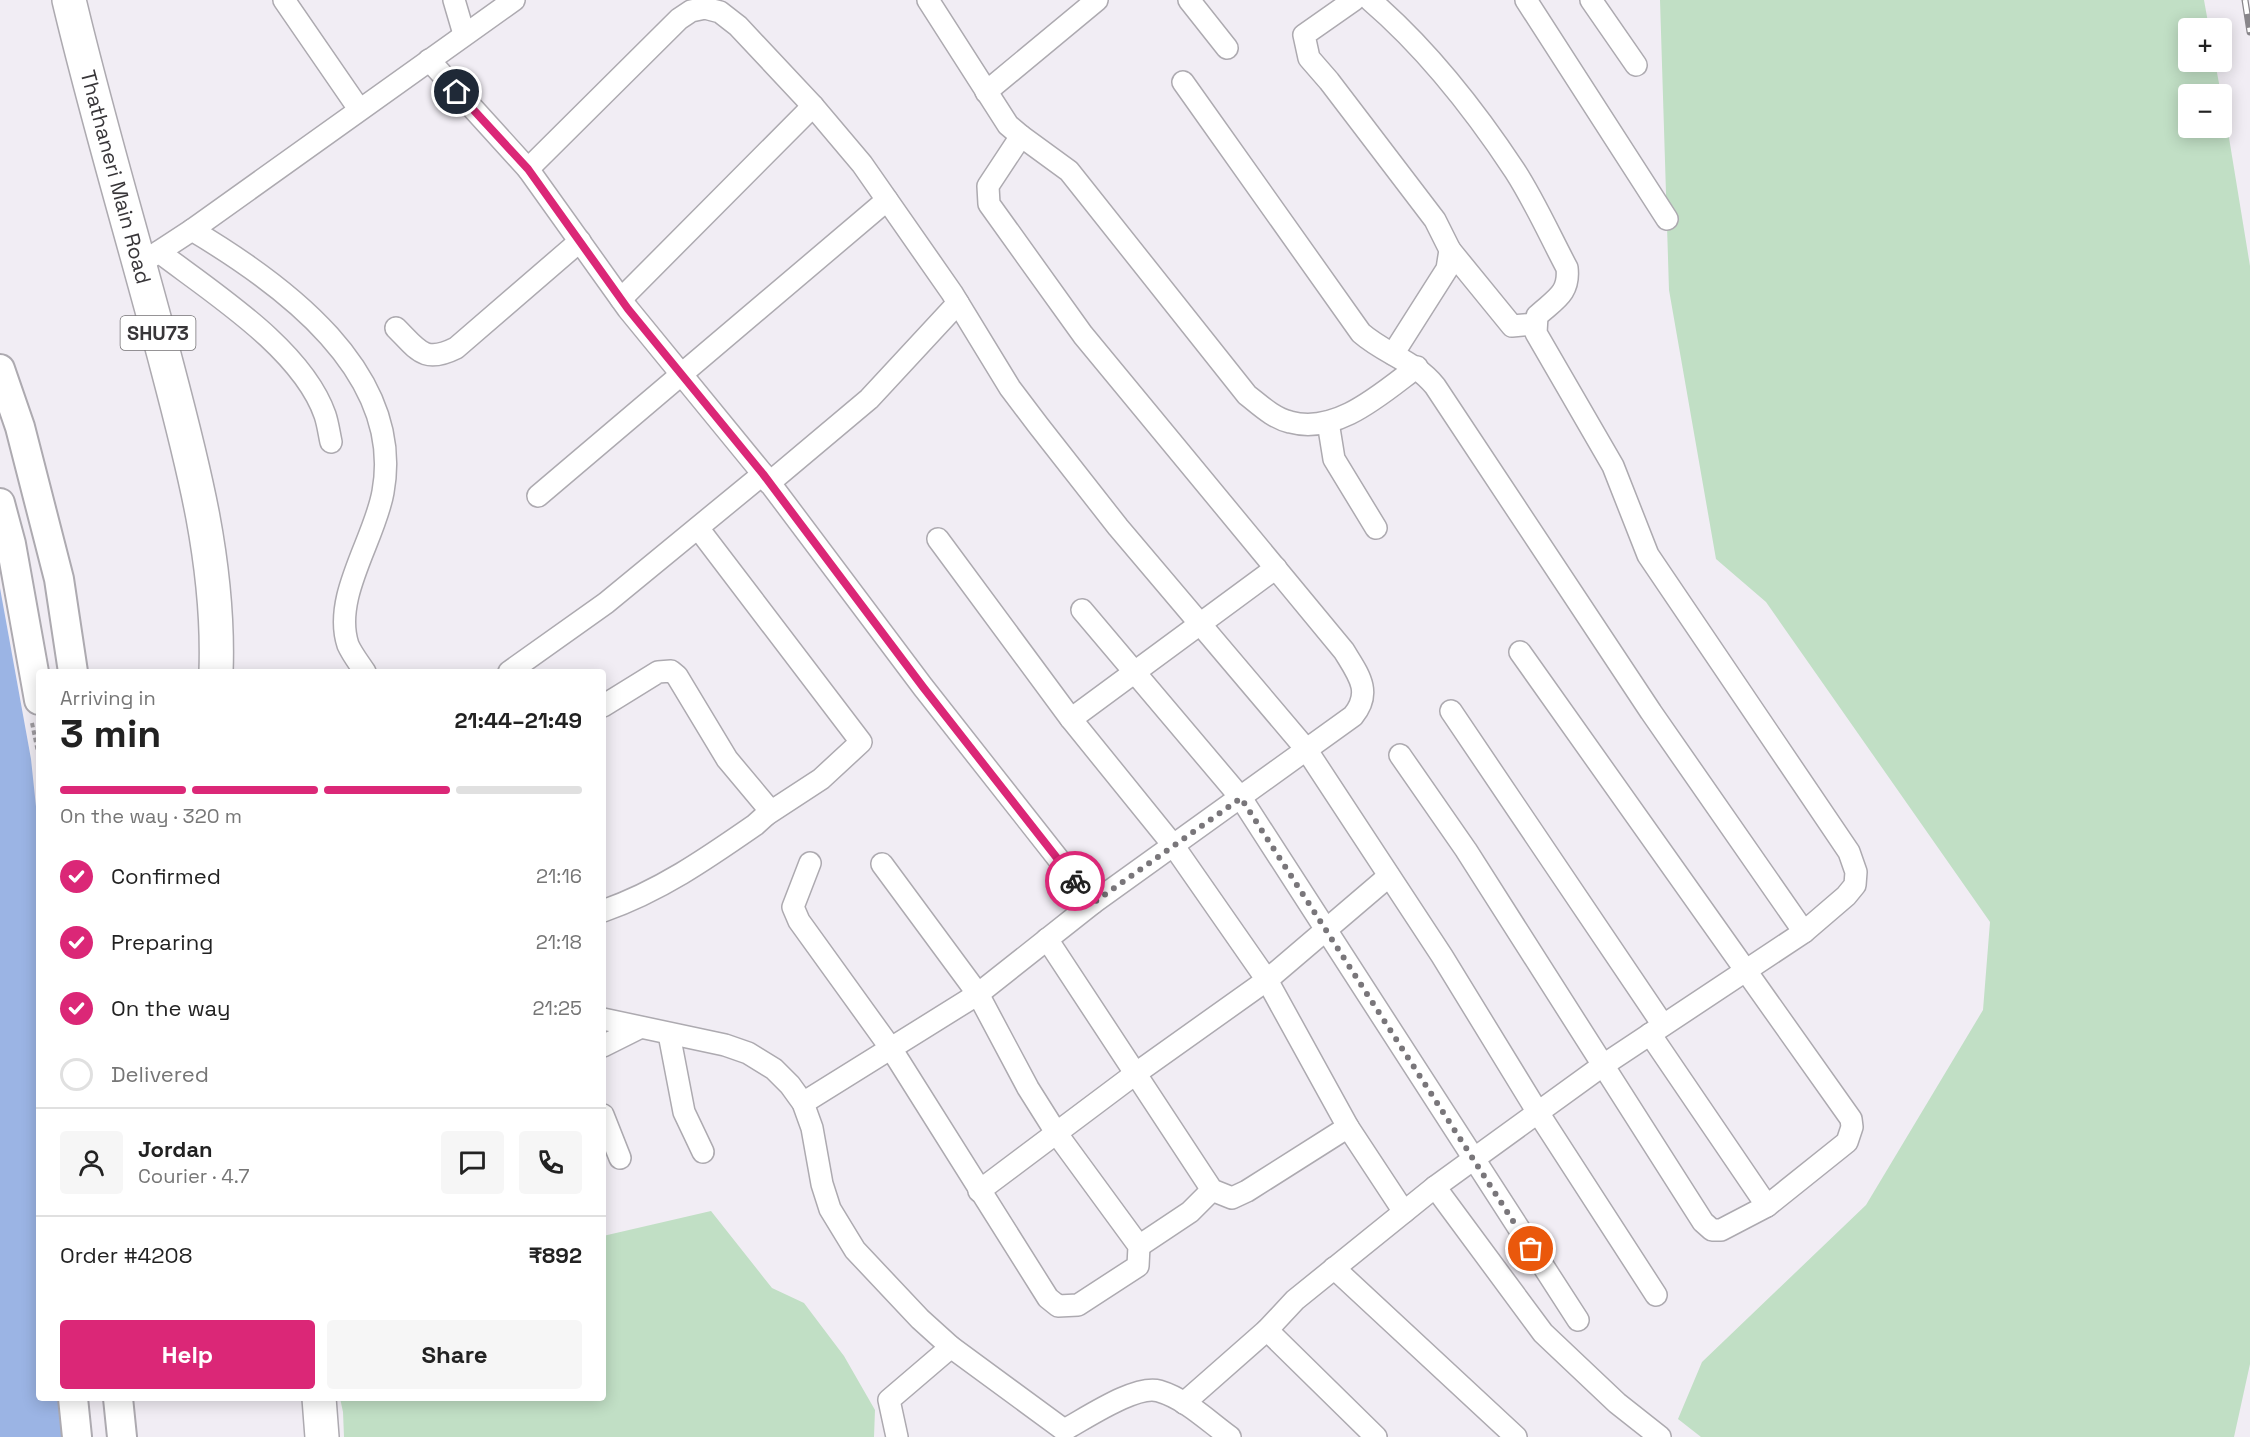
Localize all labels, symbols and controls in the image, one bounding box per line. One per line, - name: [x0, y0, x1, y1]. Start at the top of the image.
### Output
- map controls: [2178, 18, 2232, 138]
- button: +: [2178, 18, 2232, 72]
- pin: [431, 66, 482, 117]
- street label: Thathaneri Main Road: [74, 67, 158, 287]
- icon: home: [440, 75, 473, 108]
- button: −: [2178, 84, 2232, 138]
- road number: SHU73: [120, 316, 195, 350]
- text: Arriving in: [60, 685, 156, 711]
- text: 21:44–21:49: [454, 706, 582, 734]
- text: 3 min: [60, 709, 161, 758]
- text: On the way · 320 m: [60, 803, 242, 829]
- courier: [1045, 851, 1105, 911]
- icon: check: [60, 860, 93, 893]
- text: Confirmed: [111, 862, 221, 890]
- text: 21:16: [536, 863, 582, 889]
- icon: bike: [1059, 865, 1092, 898]
- icon: check: [60, 926, 93, 959]
- text: Preparing: [111, 928, 213, 956]
- text: 21:18: [536, 929, 582, 955]
- icon: check: [60, 992, 93, 1025]
- text: On the way: [111, 994, 230, 1022]
- text: 21:25: [532, 995, 582, 1021]
- text: Delivered: [111, 1060, 209, 1088]
- button: person: [60, 1131, 123, 1194]
- button: chat: [441, 1131, 504, 1194]
- button: phone: [519, 1131, 582, 1194]
- text: Jordan: [138, 1135, 213, 1163]
- text: Courier · 4.7: [138, 1163, 249, 1189]
- pin: [1505, 1223, 1556, 1274]
- icon: bag: [1514, 1232, 1547, 1265]
- text: Order #4208: [60, 1241, 192, 1269]
- text: ₹892: [528, 1241, 582, 1269]
- button: Help: [60, 1320, 315, 1389]
- button: Share: [327, 1320, 582, 1389]

